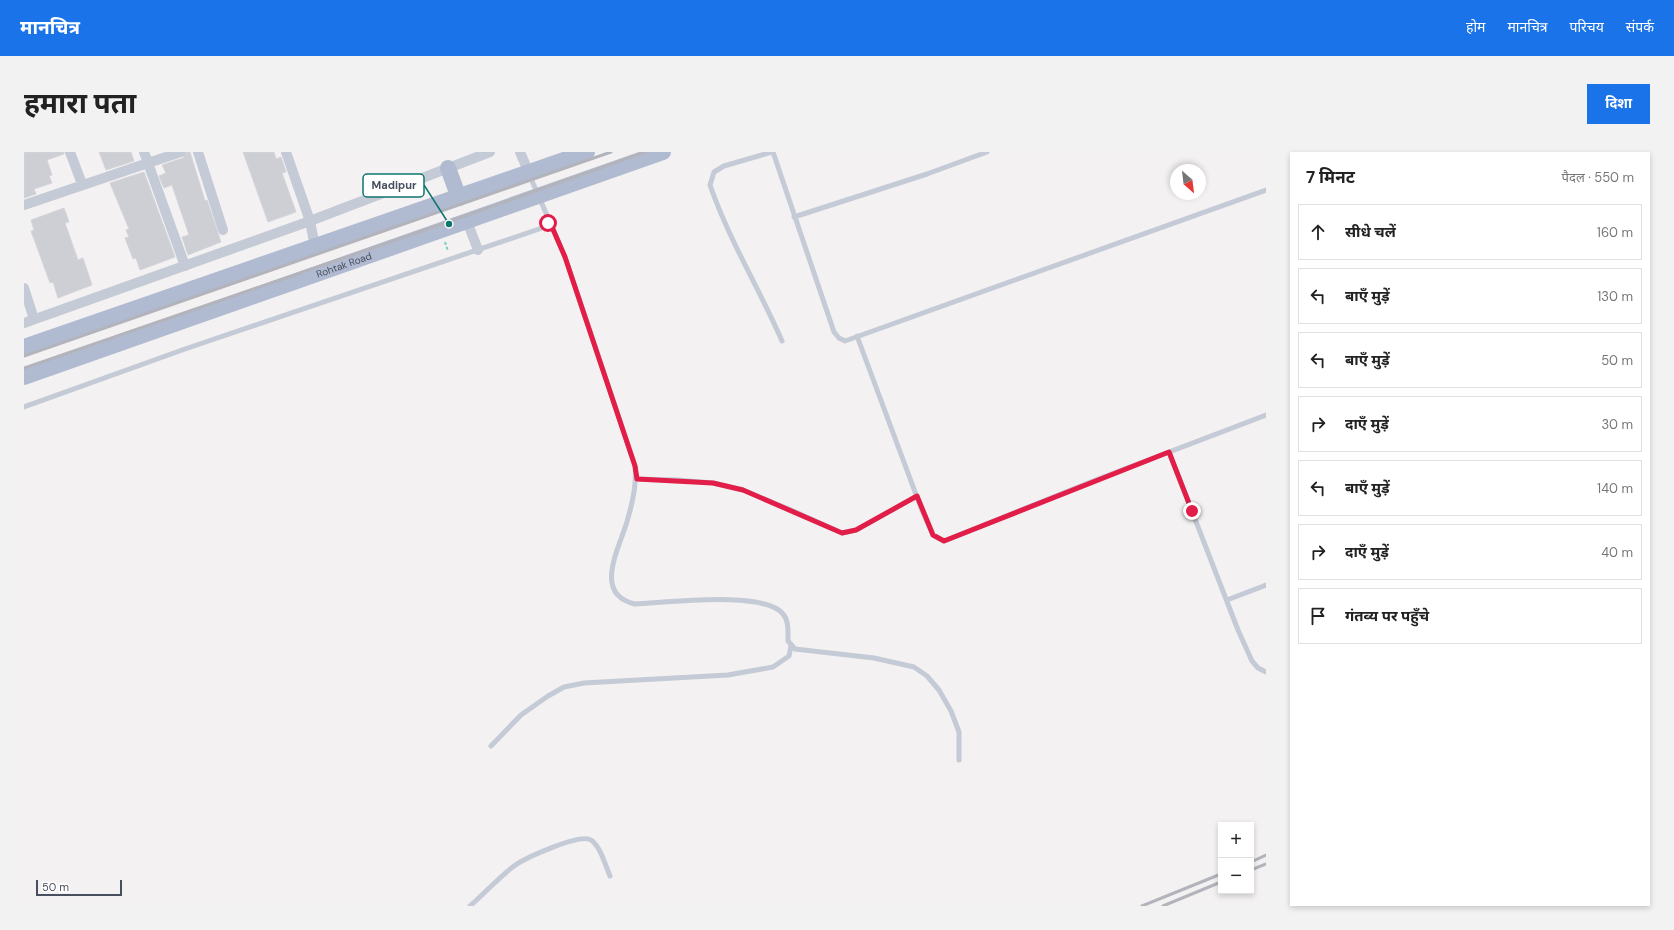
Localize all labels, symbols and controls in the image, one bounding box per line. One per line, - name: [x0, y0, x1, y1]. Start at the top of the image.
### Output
- text: मानचित्र: [20, 15, 80, 40]
- text: होम: [1466, 18, 1485, 36]
- text: मानचित्र: [1507, 18, 1548, 36]
- text: परिचय: [1570, 18, 1604, 36]
- text: संपर्क: [1626, 18, 1654, 36]
- button: दिशा: [1587, 84, 1650, 124]
- text: हमारा पता: [24, 85, 136, 122]
- north arrow: [1170, 164, 1206, 200]
- text: 7 मिनट: [1306, 166, 1355, 188]
- text: पैदल · 550 m: [1562, 169, 1634, 186]
- callout: Madipur: [363, 174, 424, 197]
- text: Madipur: [372, 178, 417, 192]
- route start: [539, 214, 557, 232]
- icon: ahead: [1307, 221, 1329, 243]
- text: सीधे चलें: [1345, 222, 1396, 242]
- text: 160 m: [1597, 224, 1633, 241]
- street label: Rohtak Road: [314, 249, 373, 280]
- icon: left: [1307, 285, 1329, 307]
- text: बाएँ मुड़ें: [1345, 286, 1390, 306]
- text: 130 m: [1597, 288, 1633, 305]
- icon: left: [1307, 349, 1329, 371]
- text: बाएँ मुड़ें: [1345, 350, 1390, 370]
- text: 50 m: [1601, 352, 1633, 369]
- icon: right: [1307, 413, 1329, 435]
- text: दाएँ मुड़ें: [1345, 414, 1389, 434]
- text: 30 m: [1601, 416, 1633, 433]
- icon: left: [1307, 477, 1329, 499]
- text: बाएँ मुड़ें: [1345, 478, 1390, 498]
- text: 140 m: [1597, 480, 1633, 497]
- route end: [1183, 502, 1201, 520]
- icon: right: [1307, 541, 1329, 563]
- text: दाएँ मुड़ें: [1345, 542, 1389, 562]
- text: 40 m: [1601, 544, 1633, 561]
- icon: arrive: [1307, 605, 1329, 627]
- text: गंतव्य पर पहुँचे: [1345, 606, 1429, 626]
- map controls: [1218, 822, 1254, 894]
- button: +: [1218, 822, 1254, 858]
- button: −: [1218, 858, 1254, 894]
- scale bar: [36, 878, 122, 897]
- text: 50 m: [42, 880, 69, 894]

